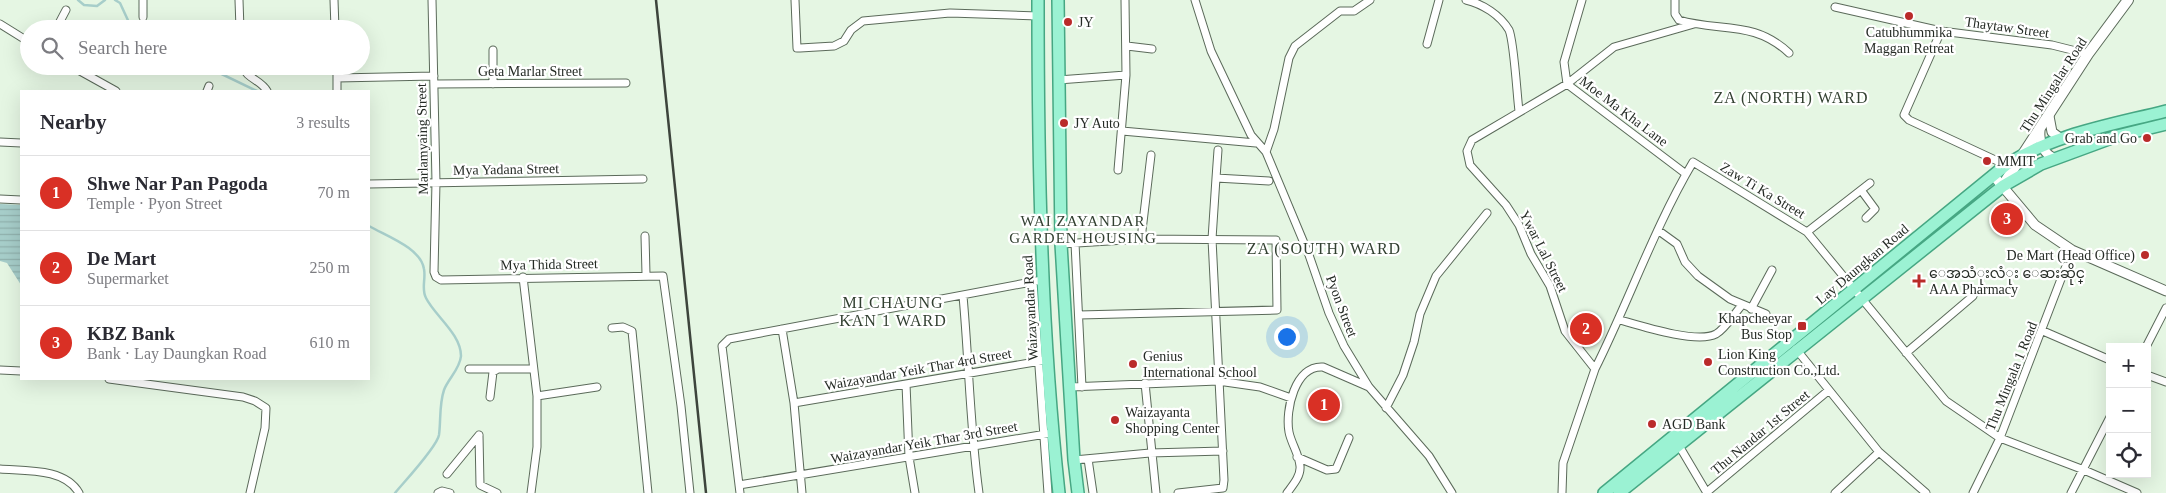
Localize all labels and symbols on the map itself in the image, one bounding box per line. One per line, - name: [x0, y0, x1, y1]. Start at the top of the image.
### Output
- marker: Catubhummika Maggan Retreat: [1903, 10, 1915, 22]
- street label: Thaytaw Street: [1964, 14, 2050, 41]
- place label: JY: [1078, 15, 1094, 30]
- marker: JY: [1062, 16, 1074, 28]
- place label: Catubhummika Maggan Retreat: [1864, 25, 1954, 56]
- street label: Thu Mingalar Road: [2017, 35, 2090, 136]
- street label: Geta Marlar Street: [478, 64, 582, 79]
- street label: Moe Ma Kha Lane: [1577, 73, 1671, 149]
- street label: Marlamyaing Street: [414, 83, 431, 195]
- district label: ZA (NORTH) WARD: [1713, 89, 1869, 107]
- place label: JY Auto: [1074, 116, 1120, 131]
- marker: JY Auto: [1058, 117, 1070, 129]
- place label: Grab and Go: [2065, 131, 2137, 146]
- marker: Grab and Go: [2141, 132, 2153, 144]
- place label: MMIT: [1997, 154, 2036, 169]
- marker: MMIT: [1981, 155, 1993, 167]
- street label: Zaw Ti Ka Street: [1718, 159, 1808, 222]
- street label: Mya Yadana Street: [453, 161, 559, 178]
- pin: 3: [1991, 200, 2023, 238]
- street label: Ywar Lal Street: [1517, 208, 1571, 295]
- district label: WAI ZAYANDAR GARDEN HOUSING: [1009, 213, 1157, 246]
- street label: Lay Daungkan Road: [1813, 221, 1912, 307]
- district label: ZA (SOUTH) WARD: [1247, 240, 1401, 258]
- place label: De Mart (Head Office): [2007, 248, 2135, 264]
- marker: De Mart (Head Office): [2139, 249, 2151, 261]
- street label: Waizayandar Road: [1020, 255, 1041, 361]
- street label: Mya Thida Street: [500, 256, 598, 273]
- place label: ေအသံုးလံုး ေဆးဆိုင္ AAA Pharmacy: [1929, 263, 2085, 297]
- street label: Pyon Street: [1323, 273, 1360, 339]
- marker: ေအသံုးလံုး ေဆးဆိုင္ AAA Pharmacy: [1913, 275, 1925, 287]
- district label: MI CHAUNG KAN 1 WARD: [839, 294, 947, 329]
- pin: 2: [1570, 310, 1602, 348]
- place label: Khapcheeyar Bus Stop: [1718, 311, 1792, 342]
- street label: Thu Mingala 1 Road: [1983, 319, 2040, 433]
- marker: Khapcheeyar Bus Stop: [1796, 320, 1808, 332]
- your location: [1274, 324, 1300, 350]
- street label: Waizayandar Yeik Thar 4rd Street: [823, 346, 1013, 393]
- place label: Lion King Construction Co.,Ltd.: [1718, 347, 1840, 378]
- place label: Genius International School: [1143, 349, 1257, 380]
- marker: Lion King Construction Co.,Ltd.: [1702, 356, 1714, 368]
- marker: Genius International School: [1127, 358, 1139, 370]
- pin: 1: [1308, 386, 1340, 424]
- street label: Thu Nandar 1st Street: [1708, 387, 1812, 478]
- place label: Waizayanta Shopping Center: [1125, 405, 1220, 436]
- marker: Waizayanta Shopping Center: [1109, 414, 1121, 426]
- place label: AGD Bank: [1662, 417, 1725, 432]
- marker: AGD Bank: [1646, 418, 1658, 430]
- street label: Waizayandar Yeik Thar 3rd Street: [829, 419, 1019, 466]

